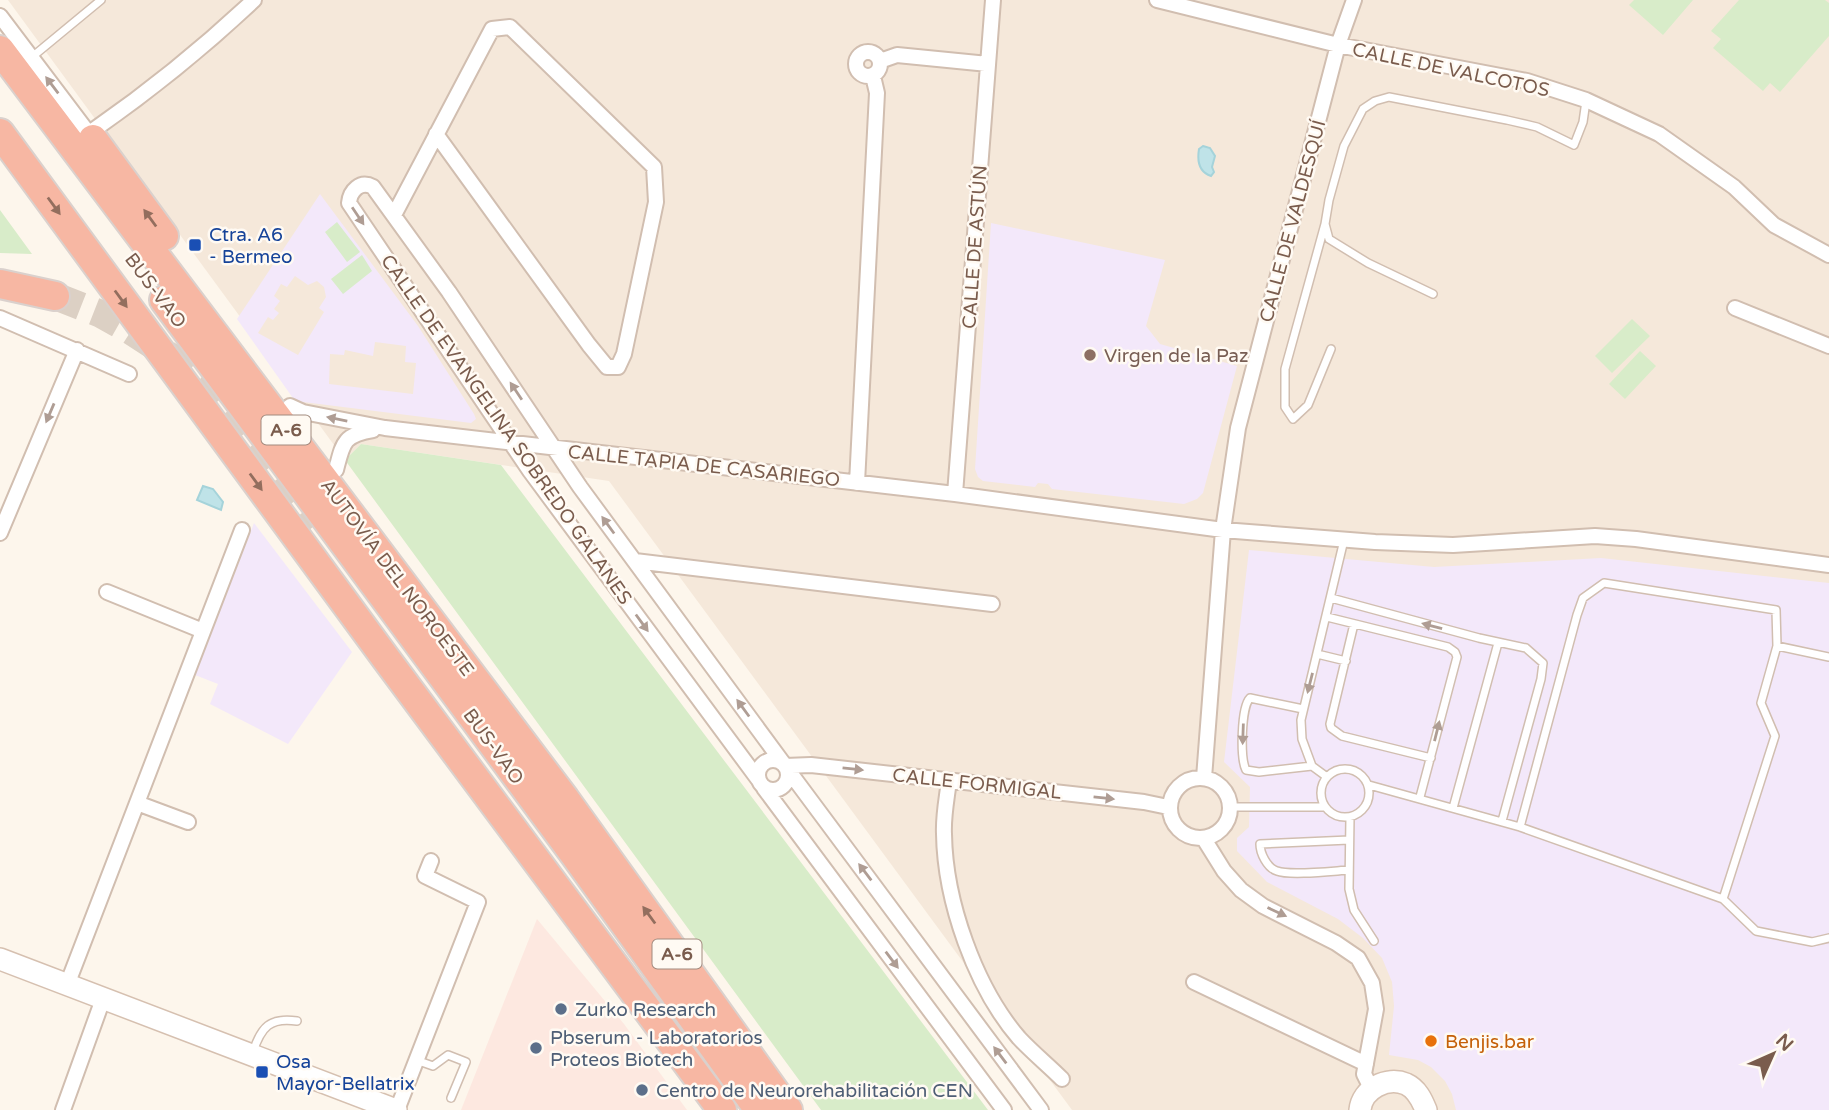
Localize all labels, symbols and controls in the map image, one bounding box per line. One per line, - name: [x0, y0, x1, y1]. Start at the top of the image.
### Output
- street label: CALLE DE VALCOTOS: [1350, 38, 1551, 102]
- one-way arrow: [45, 76, 59, 94]
- street label: CALLE DE VALDESQUÍ: [1254, 117, 1331, 325]
- street label: CALLE DE ASTÚN: [957, 164, 992, 330]
- one-way arrow: [47, 197, 61, 216]
- one-way arrow: [351, 207, 365, 225]
- one-way arrow: [143, 209, 158, 227]
- place label: Ctra. A6 - Bermeo: [209, 224, 293, 268]
- marker: Ctra. A6 - Bermeo: [187, 237, 203, 253]
- street label: BUS-VAO: [120, 249, 190, 332]
- street label: CALLE DE EVANGELINA SOBREDO GALANES: [376, 251, 636, 609]
- one-way arrow: [114, 290, 128, 308]
- place label: Virgen de la Paz: [1104, 345, 1248, 367]
- marker: Virgen de la Paz: [1082, 347, 1098, 363]
- one-way arrow: [509, 382, 523, 400]
- one-way arrow: [44, 403, 55, 424]
- one-way arrow: [326, 413, 348, 424]
- road number: A-6: [262, 416, 310, 444]
- street label: CALLE TAPIA DE CASARIEGO: [567, 441, 841, 491]
- one-way arrow: [249, 473, 263, 491]
- street label: AUTOVÍA DEL NOROESTE: [316, 474, 479, 680]
- one-way arrow: [600, 516, 615, 534]
- one-way arrow: [635, 614, 650, 632]
- one-way arrow: [1422, 620, 1443, 630]
- one-way arrow: [1304, 672, 1315, 694]
- one-way arrow: [736, 699, 750, 717]
- street label: BUS-VAO: [458, 704, 528, 789]
- one-way arrow: [1432, 720, 1443, 742]
- one-way arrow: [1238, 724, 1249, 746]
- one-way arrow: [843, 764, 865, 775]
- street label: CALLE FORMIGAL: [891, 764, 1062, 804]
- one-way arrow: [1093, 792, 1115, 803]
- one-way arrow: [857, 864, 872, 882]
- one-way arrow: [642, 906, 656, 924]
- one-way arrow: [1267, 907, 1287, 918]
- road number: A-6: [652, 939, 702, 968]
- one-way arrow: [885, 951, 900, 969]
- place label: Zurko Research: [575, 999, 716, 1021]
- marker: Zurko Research: [553, 1001, 569, 1017]
- north arrow: [1738, 1019, 1808, 1089]
- place label: Pbserum - Laboratorios Proteos Biotech: [550, 1027, 763, 1071]
- text: N: [1771, 1030, 1797, 1056]
- place label: Benjis.bar: [1445, 1031, 1535, 1053]
- marker: Benjis.bar: [1423, 1033, 1439, 1049]
- marker: Pbserum - Laboratorios Proteos Biotech: [528, 1040, 544, 1056]
- one-way arrow: [993, 1046, 1007, 1064]
- place label: Osa Mayor-Bellatrix: [276, 1051, 415, 1095]
- marker: Osa Mayor-Bellatrix: [254, 1064, 270, 1080]
- place label: Centro de Neurorehabilitación CEN: [656, 1080, 973, 1102]
- marker: Centro de Neurorehabilitación CEN: [634, 1082, 650, 1098]

